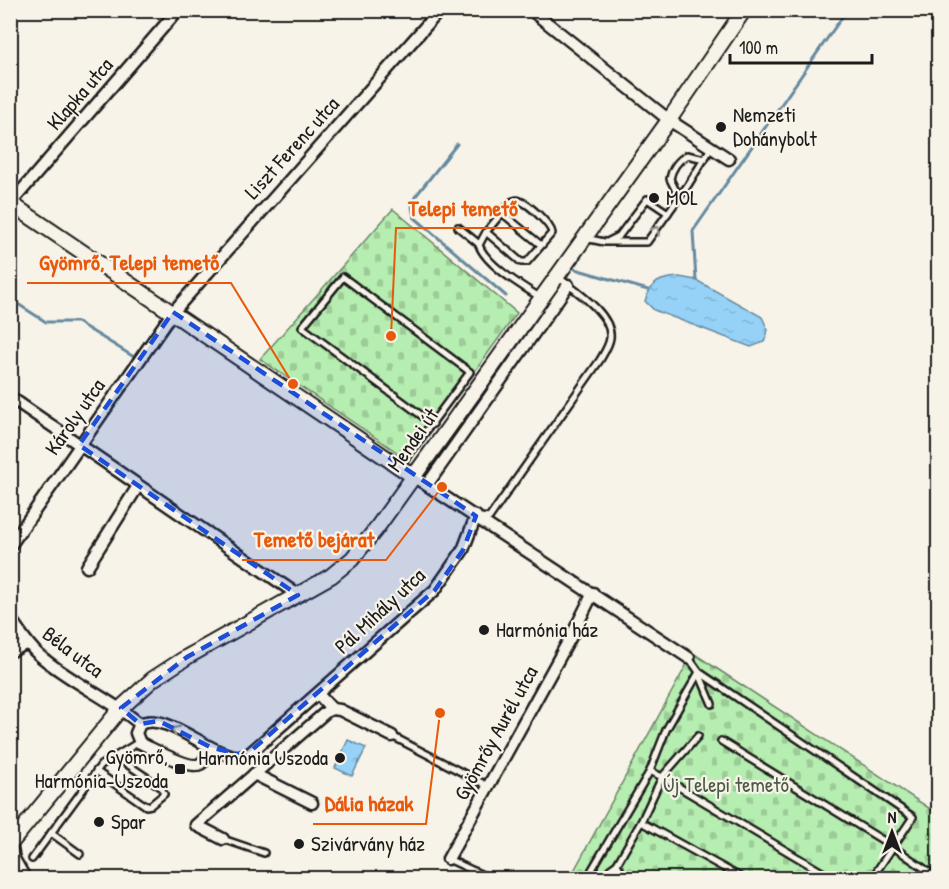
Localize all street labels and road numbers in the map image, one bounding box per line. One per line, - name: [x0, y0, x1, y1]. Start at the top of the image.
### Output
- street label: Klapka utca: [40, 51, 119, 136]
- street label: Liszt Ferenc utca: [238, 90, 345, 205]
- street label: Károly utca: [38, 373, 111, 461]
- street label: Mendei út: [380, 401, 446, 478]
- street label: Pál Mihály utca: [328, 561, 431, 660]
- street label: Béla utca: [37, 619, 110, 684]
- street label: Gyömrőy Aurél utca: [447, 660, 544, 805]

